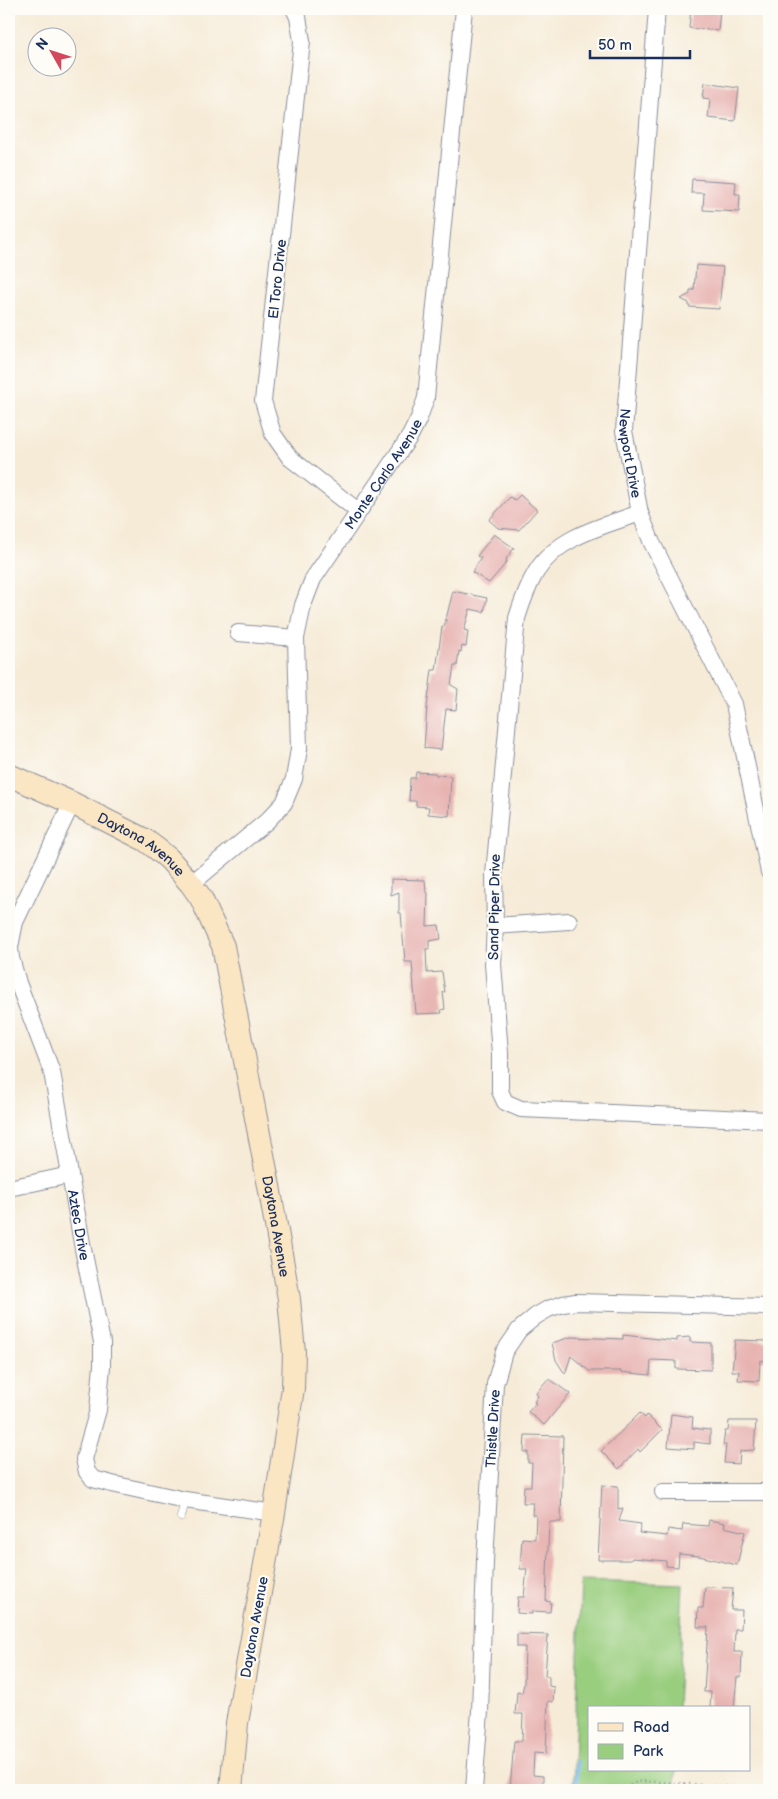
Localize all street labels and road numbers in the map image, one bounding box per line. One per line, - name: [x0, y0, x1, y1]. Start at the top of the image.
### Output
- street label: El Toro Drive: [265, 238, 290, 320]
- street label: Newport Drive: [614, 408, 645, 499]
- street label: Monte Carlo Avenue: [341, 416, 426, 533]
- street label: Daytona Avenue: [94, 809, 188, 880]
- street label: Sand Piper Drive: [485, 854, 504, 960]
- street label: Daytona Avenue: [258, 1174, 293, 1278]
- street label: Aztec Drive: [64, 1188, 93, 1262]
- street label: Thistle Drive: [482, 1389, 504, 1468]
- street label: Daytona Avenue: [237, 1575, 272, 1679]

